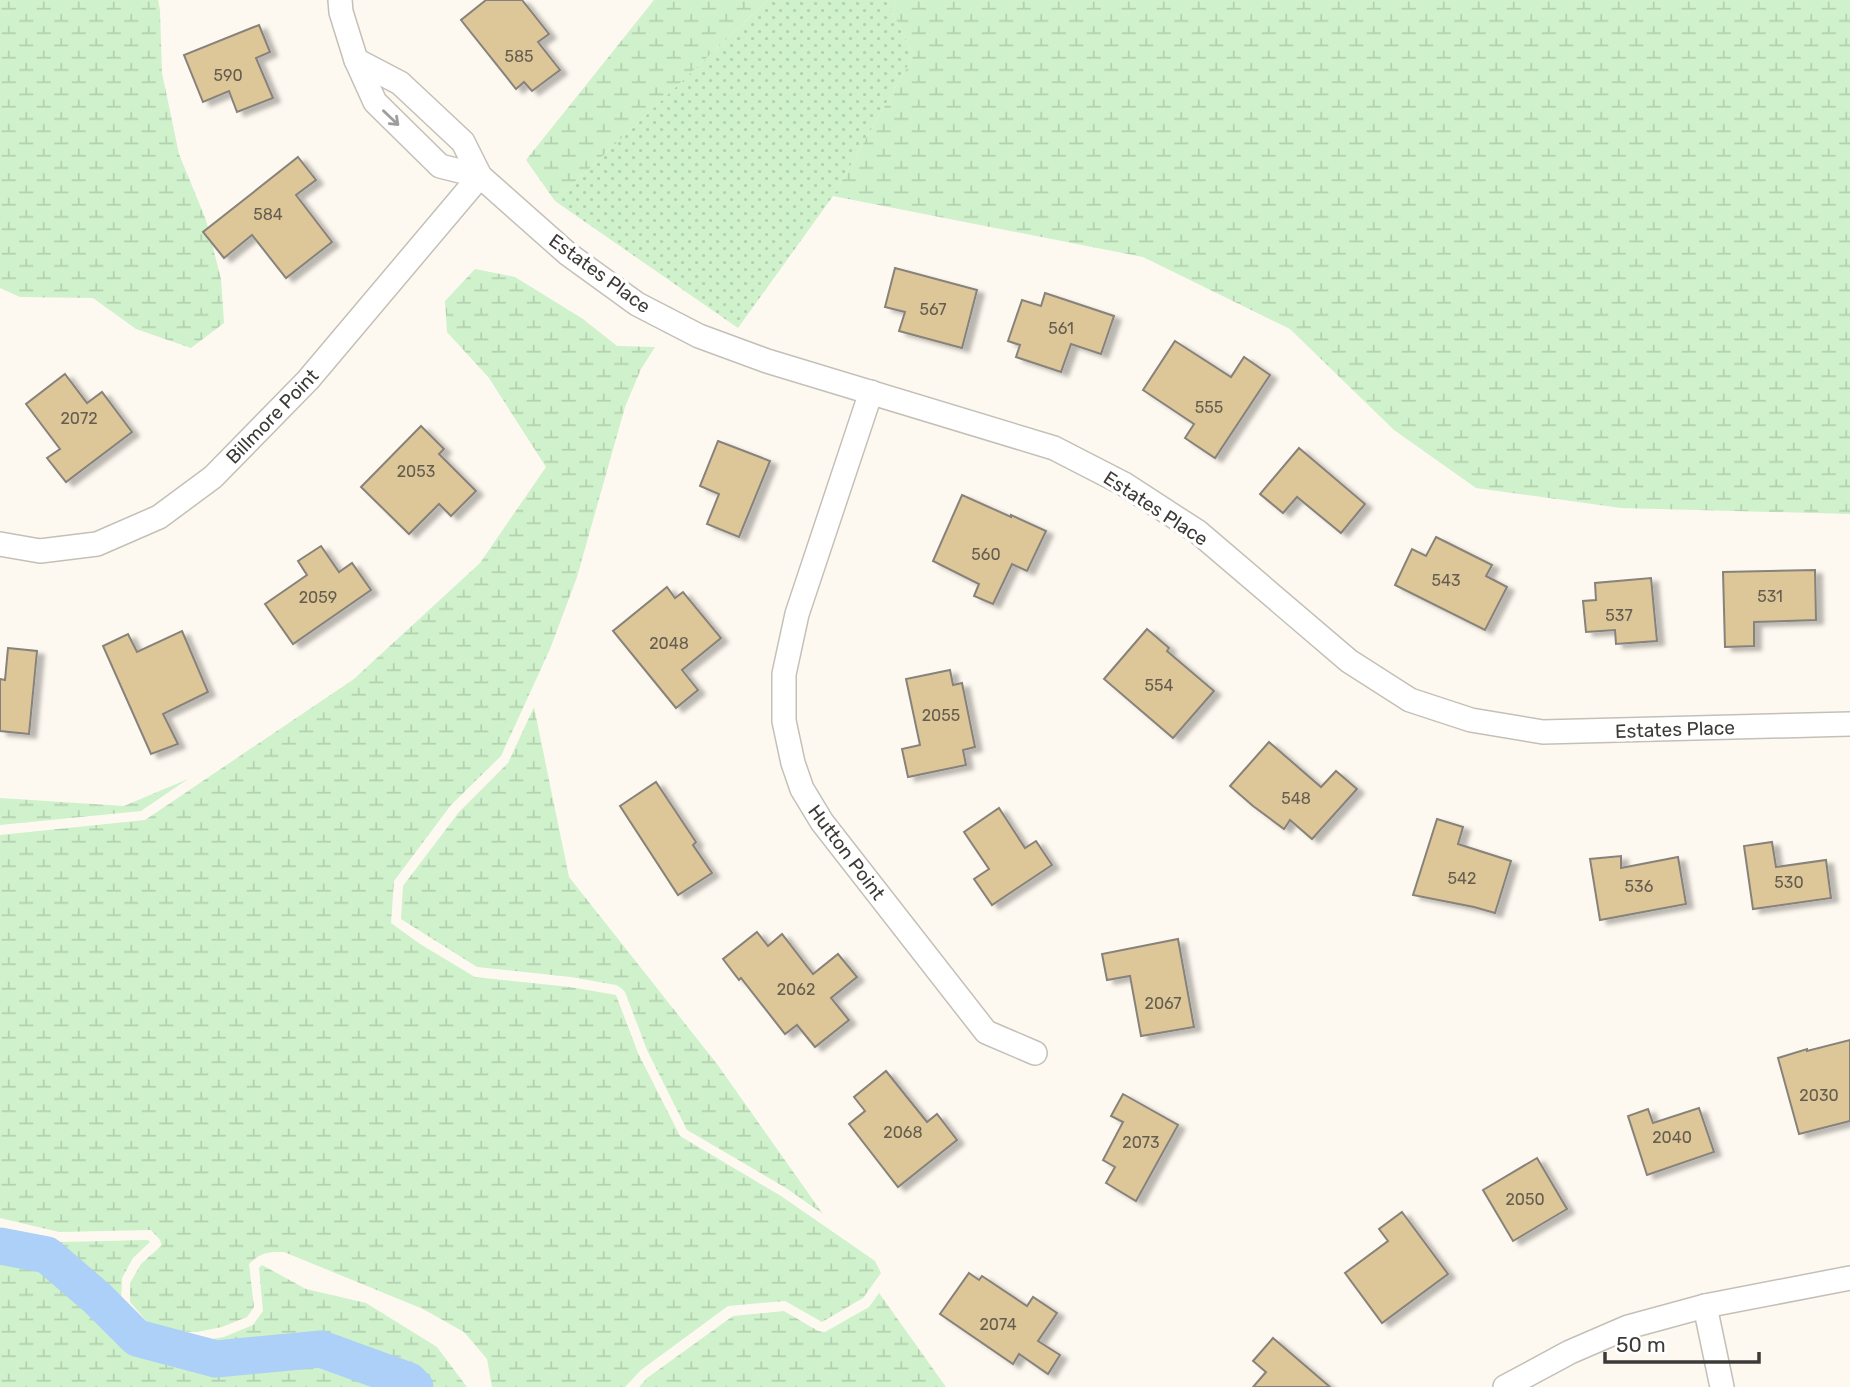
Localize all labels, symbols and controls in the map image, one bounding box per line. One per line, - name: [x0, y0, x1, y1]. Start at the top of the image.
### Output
- house number: 585: [504, 47, 534, 66]
- house number: 590: [213, 66, 243, 85]
- one-way arrow: [382, 109, 399, 126]
- house number: 584: [253, 205, 283, 224]
- street label: Estates Place: [544, 229, 655, 318]
- house number: 567: [920, 300, 946, 319]
- house number: 561: [1048, 319, 1074, 338]
- street label: Billmore Point: [221, 364, 324, 469]
- house number: 555: [1195, 398, 1223, 417]
- house number: 2072: [60, 409, 98, 428]
- house number: 2053: [397, 462, 435, 481]
- street label: Estates Place: [1099, 466, 1212, 551]
- house number: 560: [971, 545, 1001, 564]
- house number: 543: [1431, 571, 1461, 590]
- house number: 531: [1757, 587, 1783, 606]
- house number: 2059: [299, 588, 337, 607]
- house number: 537: [1605, 606, 1633, 625]
- house number: 2048: [649, 634, 689, 653]
- house number: 554: [1145, 676, 1174, 695]
- house number: 2055: [922, 706, 960, 725]
- street label: Estates Place: [1615, 716, 1735, 743]
- house number: 548: [1281, 789, 1311, 808]
- street label: Hutton Point: [803, 800, 890, 905]
- house number: 542: [1448, 869, 1476, 888]
- house number: 530: [1774, 873, 1804, 892]
- house number: 536: [1625, 877, 1654, 896]
- house number: 2062: [777, 980, 815, 999]
- house number: 2067: [1145, 994, 1181, 1013]
- house number: 2030: [1799, 1086, 1839, 1105]
- house number: 2068: [883, 1123, 923, 1142]
- house number: 2040: [1652, 1128, 1692, 1147]
- house number: 2073: [1122, 1133, 1160, 1152]
- house number: 2050: [1505, 1190, 1545, 1209]
- house number: 2074: [979, 1315, 1017, 1334]
- scale bar: [1605, 1320, 1759, 1364]
- text: 50 m: [1616, 1332, 1666, 1357]

